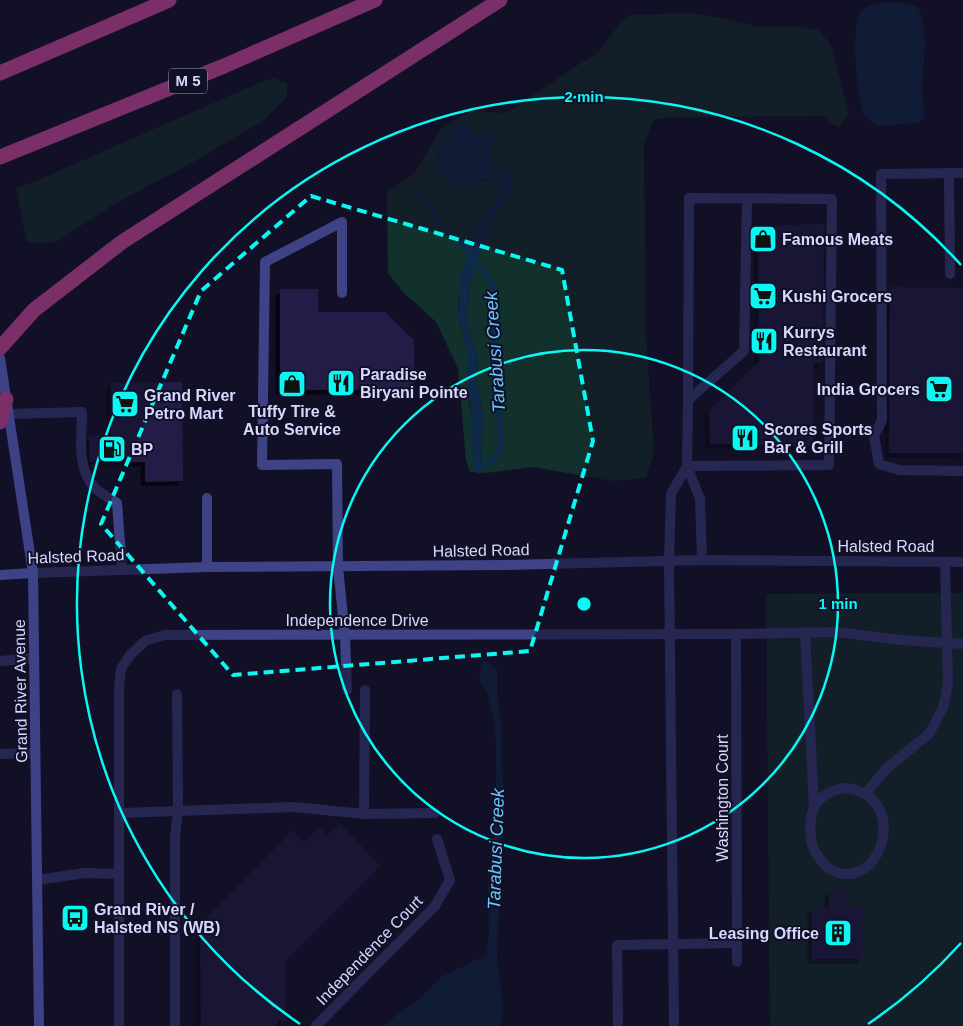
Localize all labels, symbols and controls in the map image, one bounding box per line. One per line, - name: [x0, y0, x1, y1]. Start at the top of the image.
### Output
- road number: M 5: [169, 68, 207, 94]
- text: 2 min: [564, 88, 604, 105]
- shop icon: Famous Meats: [748, 224, 778, 254]
- place label: Famous Meats: [782, 231, 893, 248]
- supermarket icon: Kushi Grocers: [748, 281, 778, 311]
- place label: Kushi Grocers: [782, 288, 892, 305]
- water label: Tarabusi Creek: [481, 290, 509, 413]
- place label: Kurrys Restaurant: [783, 324, 867, 359]
- restaurant icon: Kurrys Restaurant: [749, 326, 779, 356]
- place label: Paradise Biryani Pointe: [360, 366, 468, 401]
- restaurant icon: Paradise Biryani Pointe: [326, 368, 356, 398]
- shop icon: Tuffy Tire & Auto Service: [277, 369, 307, 399]
- supermarket icon: India Grocers: [924, 374, 954, 404]
- place label: India Grocers: [817, 381, 920, 398]
- place label: Grand River Petro Mart: [144, 387, 236, 422]
- supermarket icon: Grand River Petro Mart: [110, 389, 140, 419]
- place label: Tuffy Tire & Auto Service: [243, 403, 341, 438]
- place label: Scores Sports Bar & Grill: [764, 421, 873, 456]
- restaurant icon: Scores Sports Bar & Grill: [730, 423, 760, 453]
- fuel station icon: BP: [97, 434, 127, 464]
- place label: BP: [131, 441, 154, 458]
- street label: Halsted Road: [838, 538, 934, 555]
- street label: Halsted Road: [432, 541, 530, 560]
- street label: Halsted Road: [27, 546, 125, 567]
- centre of rings: [575, 595, 593, 613]
- text: 1 min: [818, 595, 858, 612]
- street label: Independence Drive: [285, 612, 429, 629]
- street label: Grand River Avenue: [11, 619, 30, 763]
- street label: Washington Court: [714, 734, 731, 862]
- water label: Tarabusi Creek: [484, 787, 508, 910]
- street label: Independence Court: [313, 892, 426, 1008]
- place label: Grand River / Halsted NS (WB): [94, 901, 220, 936]
- bus stop icon: Grand River / Halsted NS (WB): [60, 903, 90, 933]
- building icon: Leasing Office: [823, 918, 853, 948]
- place label: Leasing Office: [709, 925, 819, 942]

